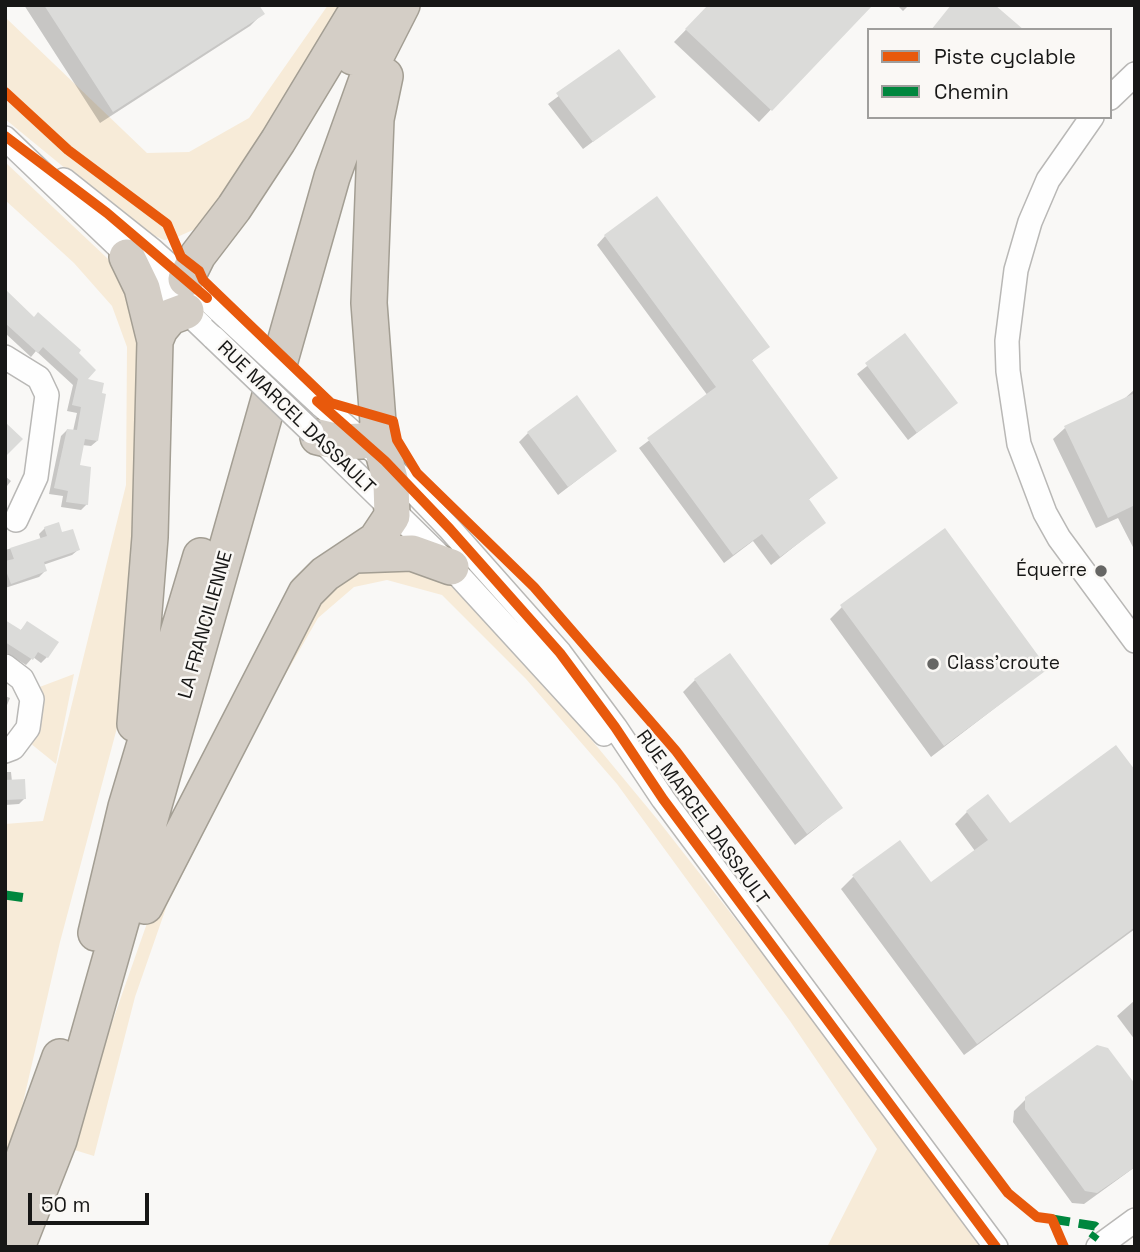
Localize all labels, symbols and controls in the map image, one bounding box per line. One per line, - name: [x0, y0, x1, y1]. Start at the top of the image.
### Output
- legend: [867, 28, 1112, 119]
- text: Piste cyclable: [934, 43, 1076, 70]
- text: Chemin: [934, 78, 1009, 105]
- street label: RUE MARCEL DASSAULT: [212, 337, 380, 499]
- street label: LA FRANCILIENNE: [174, 549, 238, 701]
- place label: Équerre: [1016, 560, 1087, 582]
- marker: Équerre: [1093, 563, 1109, 579]
- place label: Class'croute: [947, 653, 1060, 675]
- marker: Class'croute: [925, 656, 941, 672]
- street label: RUE MARCEL DASSAULT: [631, 726, 773, 910]
- scale bar: [32, 1178, 152, 1222]
- text: 50 m: [41, 1191, 91, 1218]

